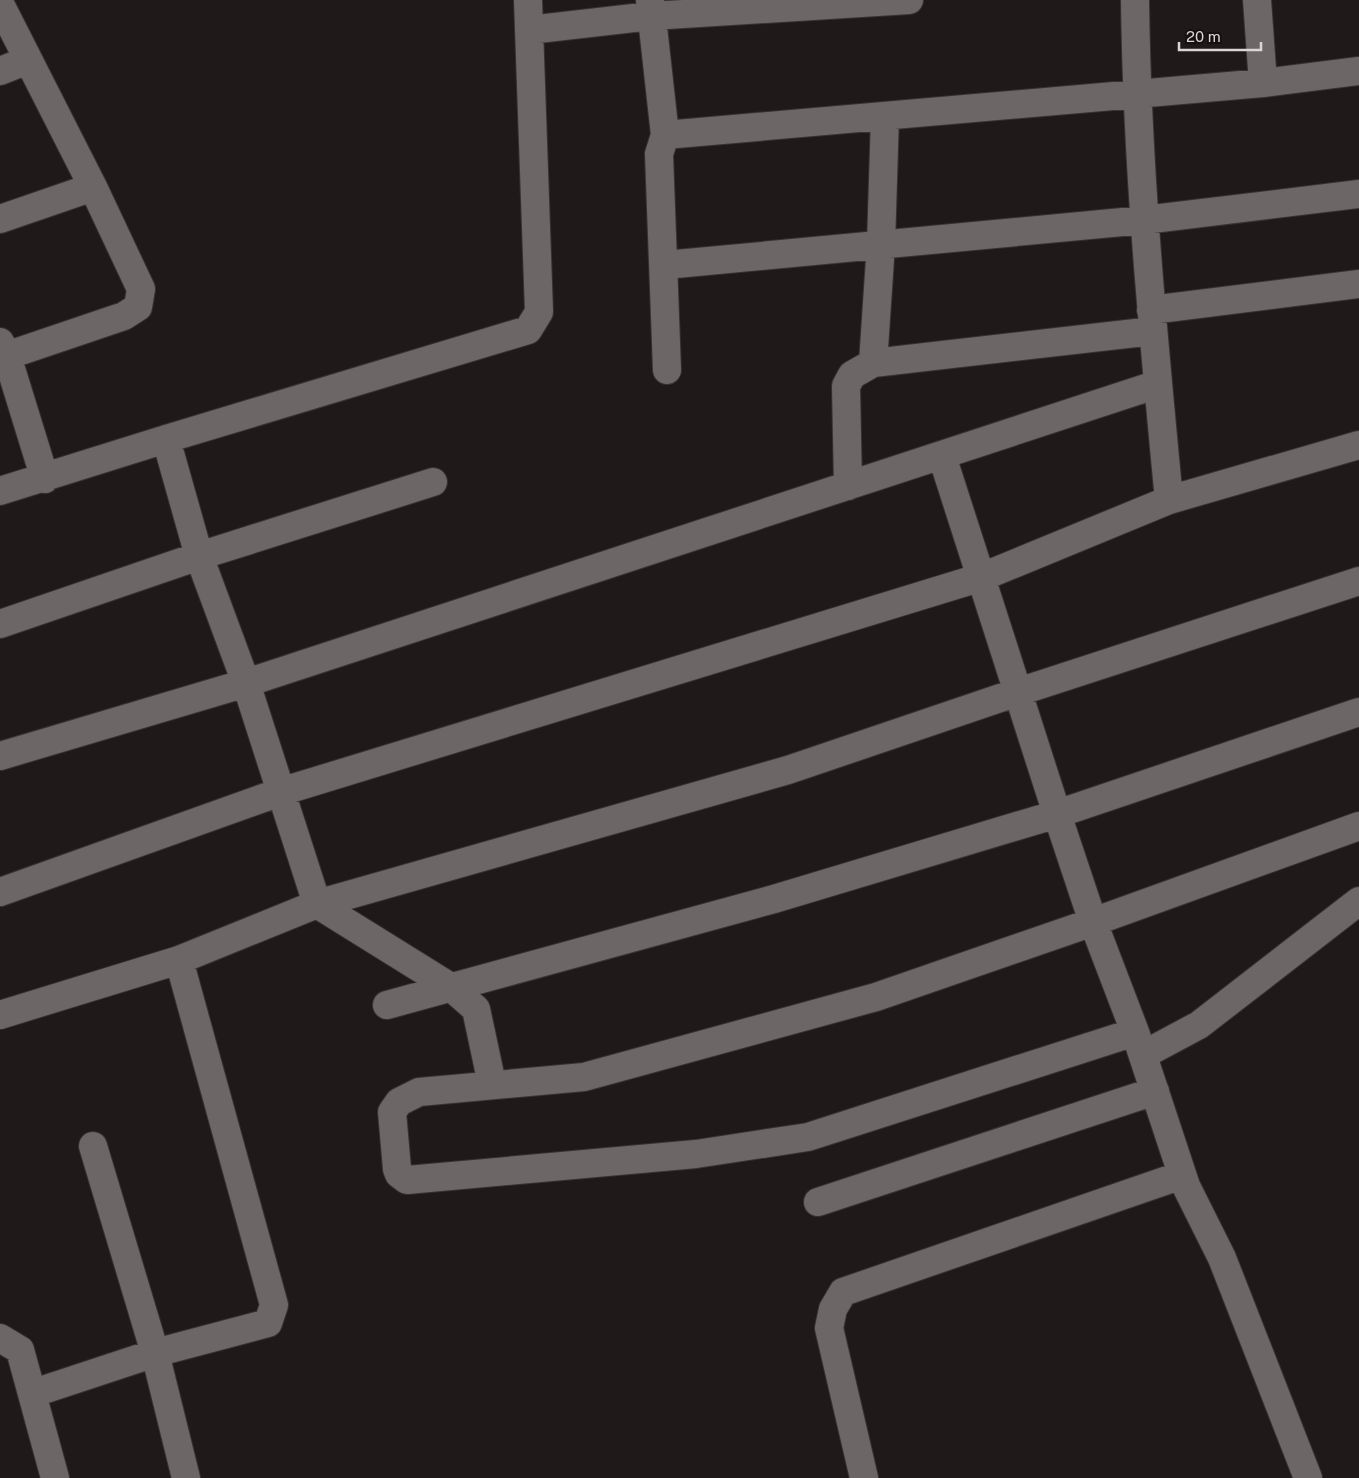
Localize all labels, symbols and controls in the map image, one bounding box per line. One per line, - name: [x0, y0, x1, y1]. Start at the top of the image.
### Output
- scale bar: [1179, 20, 1262, 52]
- text: 20 m: [1186, 28, 1221, 45]

